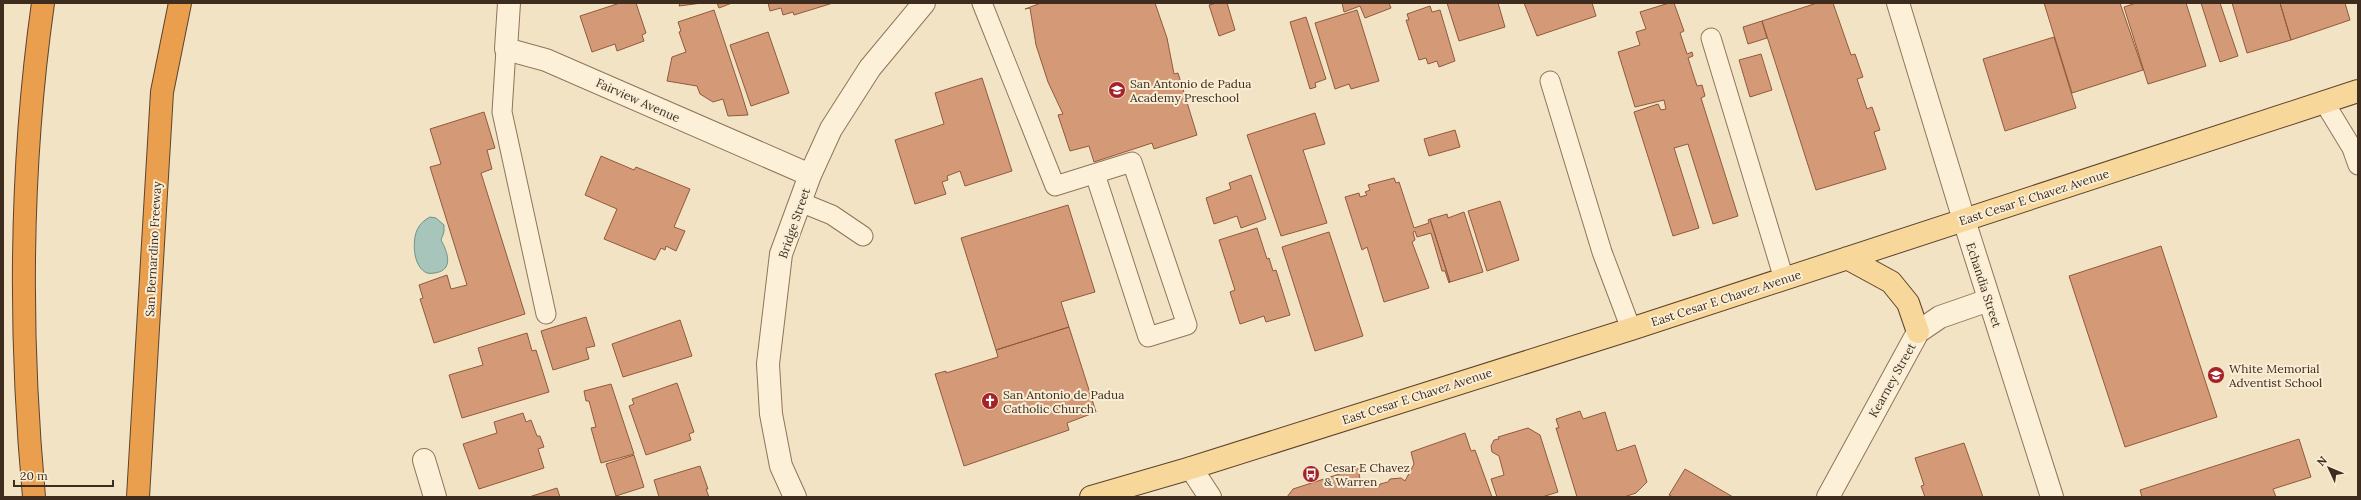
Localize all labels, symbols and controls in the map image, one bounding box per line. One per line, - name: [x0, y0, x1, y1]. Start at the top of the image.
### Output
- street label: Fairview Avenue: [594, 75, 683, 125]
- place label: San Antonio de Padua Academy Preschool: [1129, 76, 1251, 105]
- school or university icon: San Antonio de Padua Academy Preschool: [1107, 80, 1127, 100]
- street label: East Cesar E Chavez Avenue: [1957, 165, 2111, 228]
- street label: San Bernardino Freeway: [142, 180, 164, 317]
- street label: Bridge Street: [775, 186, 813, 260]
- street label: Echandia Street: [1963, 241, 2005, 330]
- street label: East Cesar E Chavez Avenue: [1649, 266, 1803, 329]
- street label: Kearney Street: [1865, 340, 1919, 420]
- place label: White Memorial Adventist School: [2228, 361, 2322, 390]
- street label: East Cesar E Chavez Avenue: [1340, 364, 1494, 427]
- school or university icon: White Memorial Adventist School: [2206, 365, 2226, 385]
- place label: San Antonio de Padua Catholic Church: [1003, 387, 1124, 416]
- church icon: San Antonio de Padua Catholic Church: [980, 391, 1000, 411]
- north arrow: [2309, 448, 2349, 488]
- text: N: [2314, 453, 2330, 469]
- place label: Cesar E Chavez & Warren: [1324, 460, 1410, 489]
- scale bar: [14, 462, 113, 488]
- bus stop icon: Cesar E Chavez & Warren: [1301, 464, 1321, 484]
- text: 20 m: [20, 468, 48, 483]

